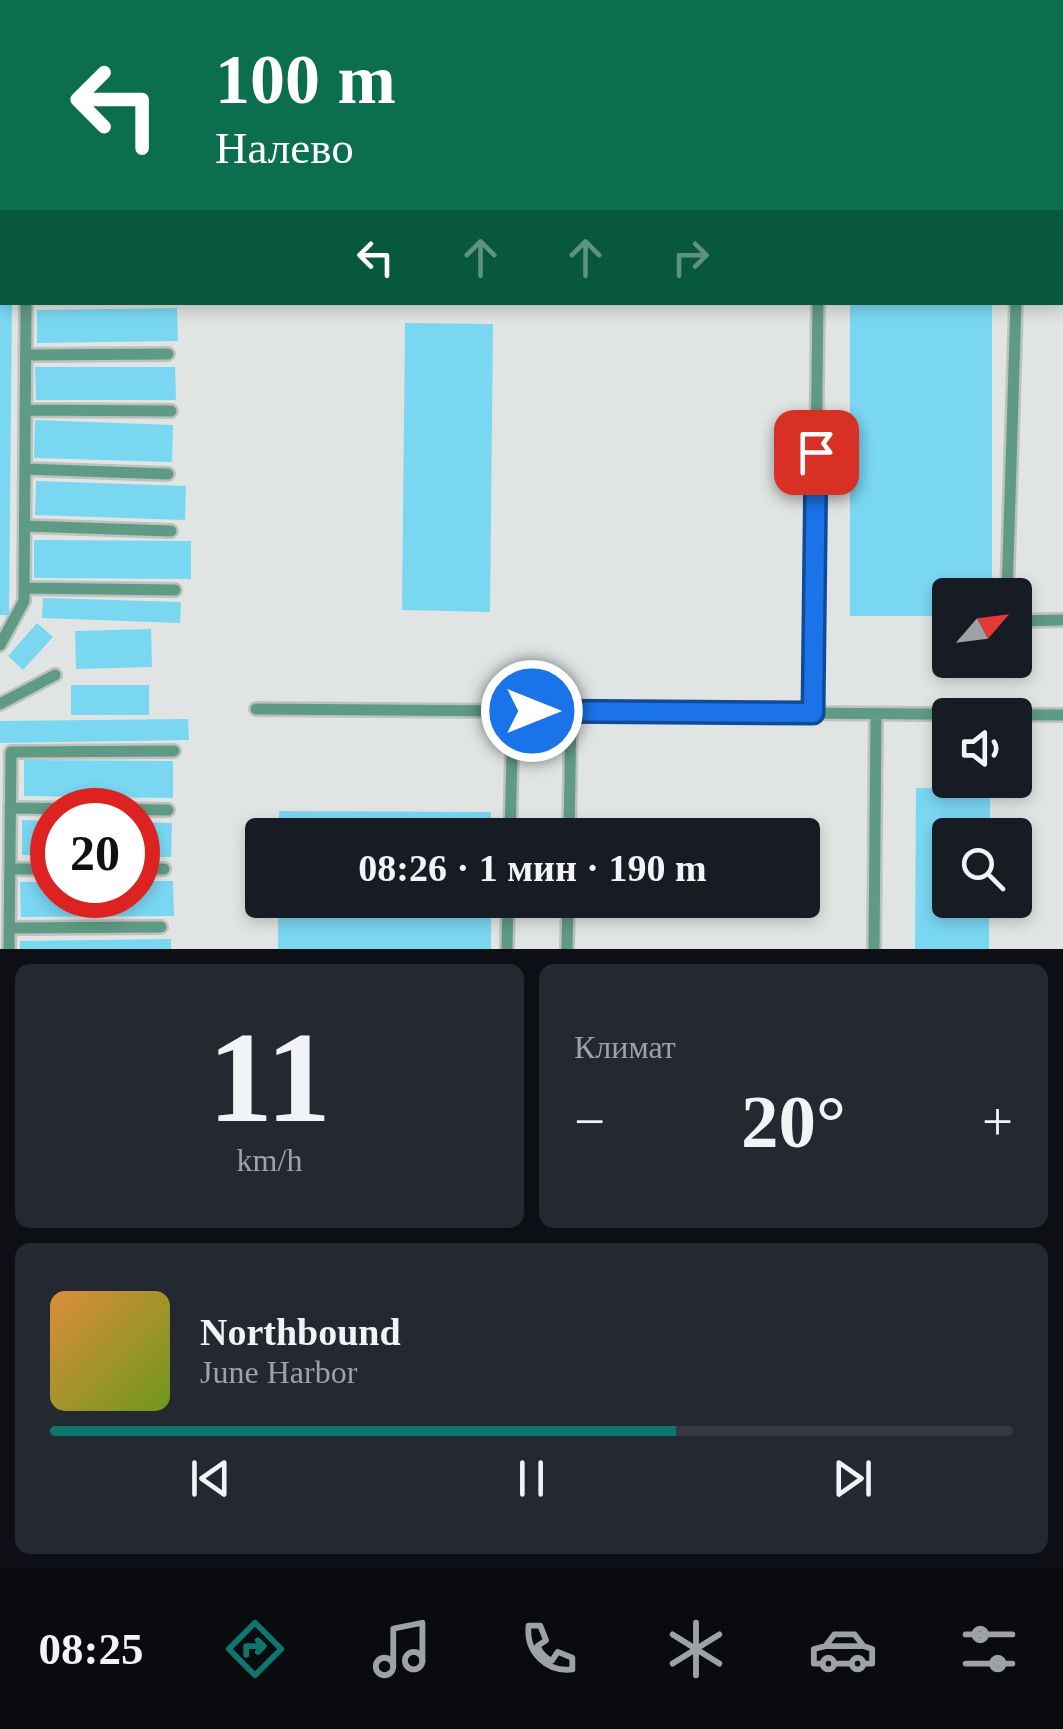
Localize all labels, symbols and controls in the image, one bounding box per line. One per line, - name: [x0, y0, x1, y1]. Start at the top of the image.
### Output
- icon: left: [50, 40, 180, 170]
- text: 100 m: [215, 41, 396, 118]
- text: Налево: [215, 123, 354, 173]
- icon: left: [348, 230, 403, 285]
- icon: ahead: [453, 230, 508, 285]
- icon: ahead: [558, 230, 613, 285]
- icon: right: [663, 230, 718, 285]
- pin: [774, 410, 859, 495]
- icon: arrive: [789, 425, 844, 480]
- north arrow: [932, 578, 1032, 678]
- map controls: [932, 578, 1032, 918]
- position arrow: [480, 659, 584, 763]
- button: sound: [932, 698, 1032, 798]
- speed limit sign: 20: [30, 788, 160, 918]
- button: search: [932, 818, 1032, 918]
- text: 08:26 · 1 мин · 190 m: [358, 847, 707, 889]
- text: 11: [208, 1005, 331, 1149]
- text: Климат: [574, 1029, 676, 1065]
- text: 20°: [741, 1080, 846, 1163]
- text: −: [574, 1091, 605, 1152]
- text: +: [982, 1091, 1013, 1152]
- text: km/h: [237, 1142, 302, 1178]
- text: Northbound: [200, 1311, 401, 1353]
- text: June Harbor: [200, 1354, 357, 1390]
- icon: previous: [183, 1451, 238, 1506]
- icon: pause: [504, 1451, 559, 1506]
- icon: next: [825, 1451, 880, 1506]
- icon: directions: [220, 1614, 290, 1684]
- icon: music: [367, 1614, 437, 1684]
- icon: phone: [514, 1614, 584, 1684]
- icon: climate: [661, 1614, 731, 1684]
- icon: car: [808, 1614, 878, 1684]
- icon: filters: [954, 1614, 1024, 1684]
- text: 08:25: [38, 1624, 143, 1674]

